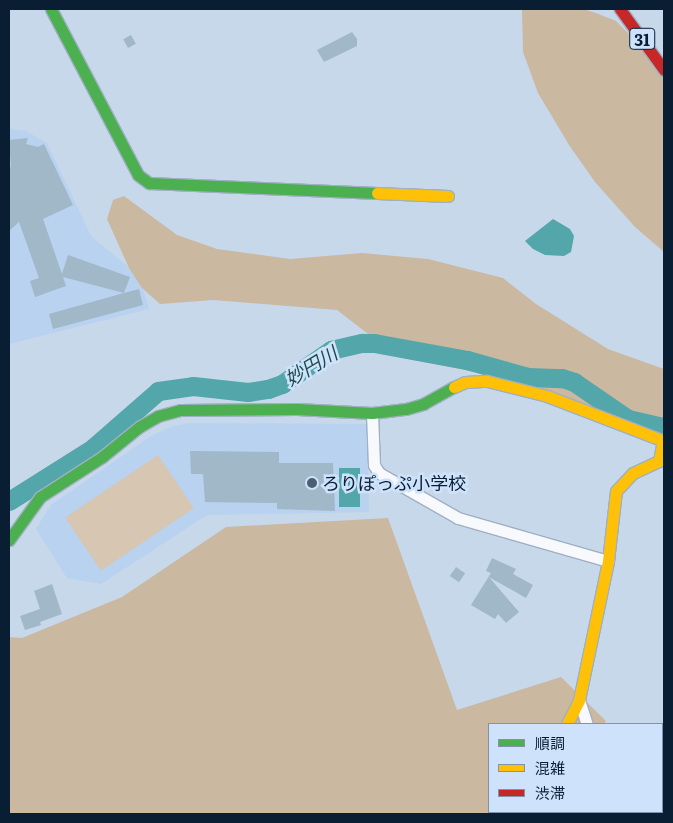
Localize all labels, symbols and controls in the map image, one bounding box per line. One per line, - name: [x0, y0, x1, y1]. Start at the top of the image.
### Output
- road number: 31: [628, 26, 656, 52]
- water label: 妙円川: [281, 342, 341, 390]
- place label: ろりぽっぷ小学校: [322, 472, 466, 494]
- marker: ろりぽっぷ小学校: [306, 477, 318, 489]
- legend: [488, 723, 663, 813]
- text: 順調: [535, 731, 565, 754]
- text: 混雑: [535, 756, 565, 779]
- text: 渋滞: [535, 781, 565, 804]

